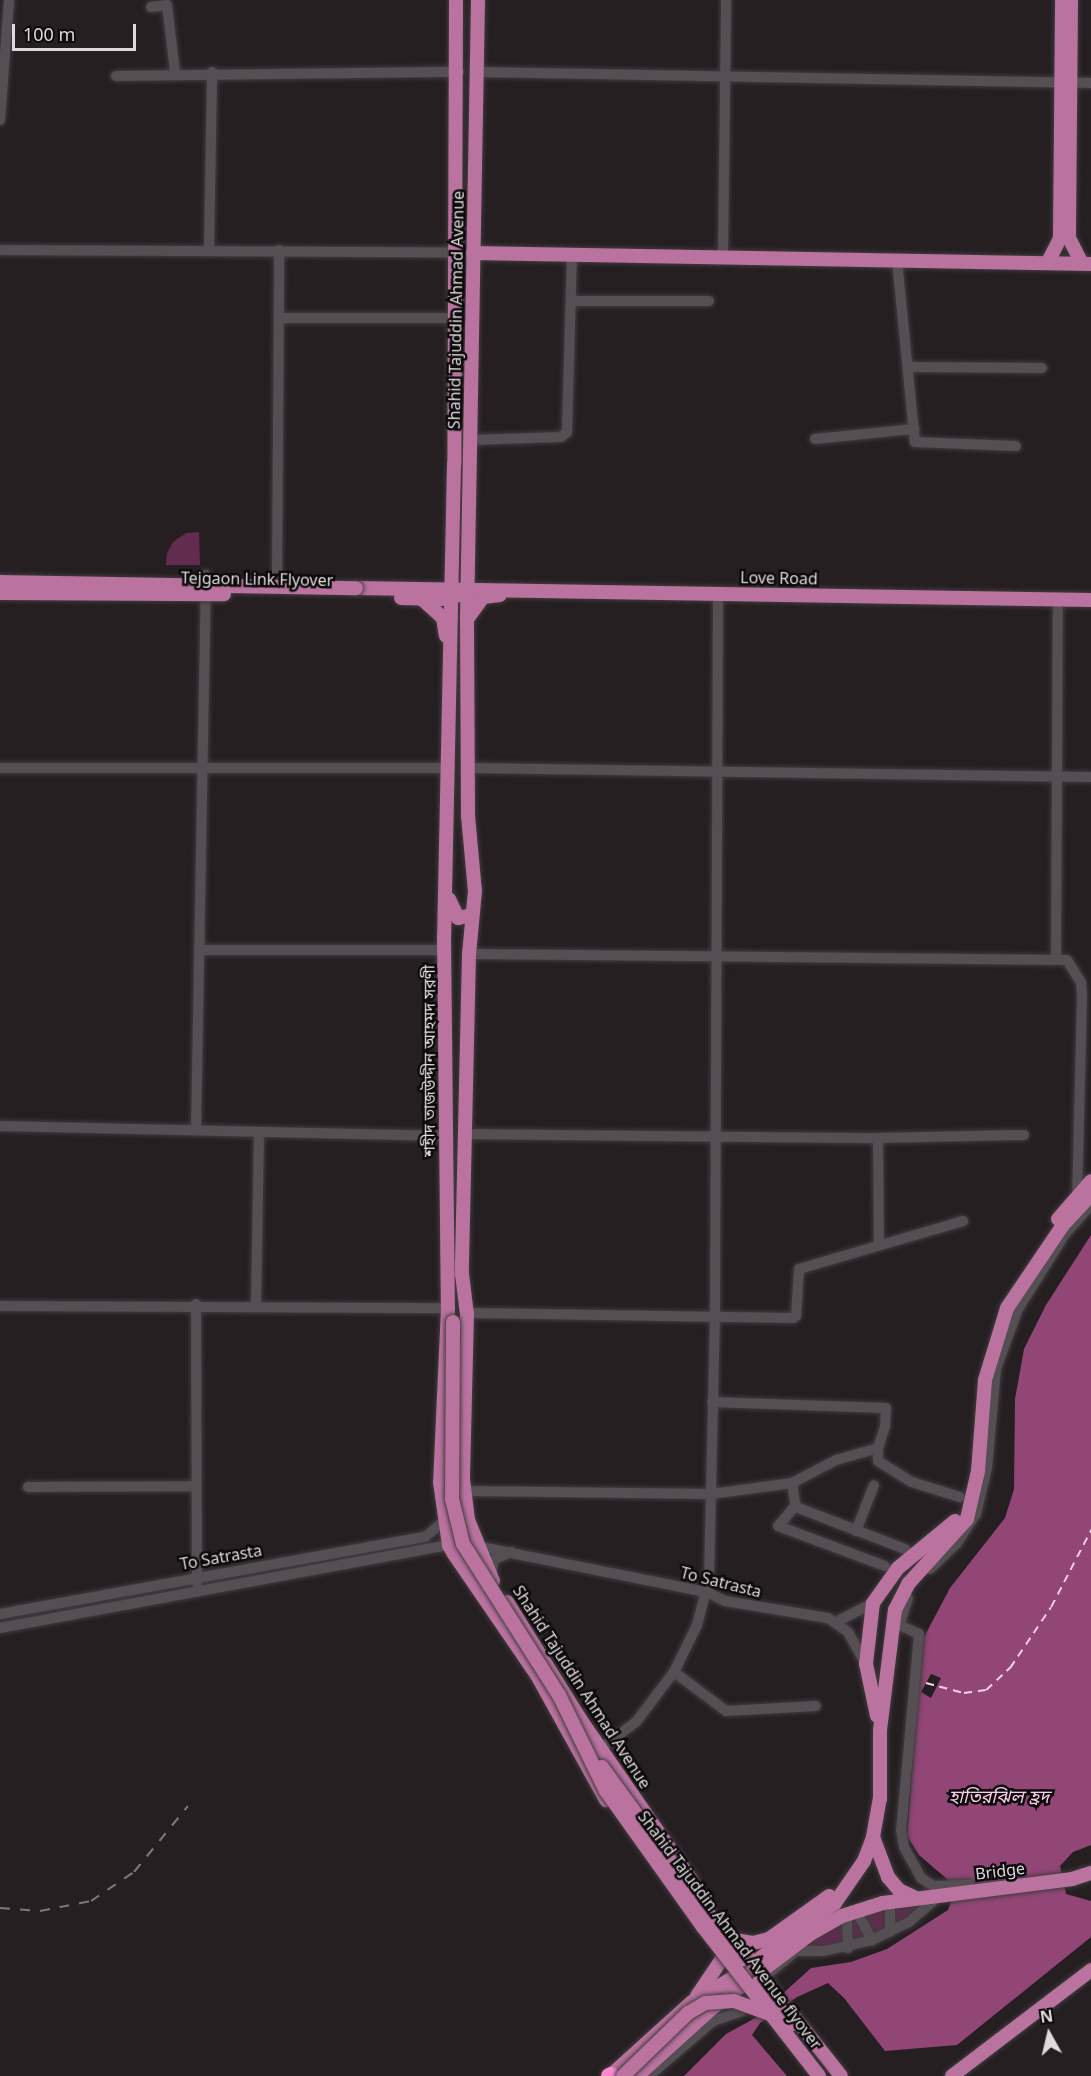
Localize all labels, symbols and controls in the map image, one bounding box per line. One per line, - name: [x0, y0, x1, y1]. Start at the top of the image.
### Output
- scale bar: [15, 12, 140, 50]
- text: 100 m: [23, 22, 75, 46]
- street label: Shahid Tajuddin Ahmad Avenue: [444, 191, 468, 429]
- street label: Tejgaon Link Flyover: [181, 568, 333, 590]
- street label: Love Road: [740, 568, 818, 588]
- street label: শহীদ তাজউদ্দীন আহমদ সরণী: [419, 965, 439, 1157]
- street label: To Satrasta: [179, 1540, 263, 1574]
- street label: To Satrasta: [678, 1563, 764, 1601]
- street label: Shahid Tajuddin Ahmad Avenue: [509, 1582, 655, 1792]
- water label: হাতিরঝিল হ্রদ: [949, 1785, 1049, 1807]
- street label: Shahid Tajuddin Ahmad Avenue flyover: [634, 1807, 826, 2053]
- street label: Bridge: [974, 1858, 1026, 1884]
- north arrow: [1019, 2004, 1079, 2064]
- text: N: [1039, 2004, 1054, 2028]

